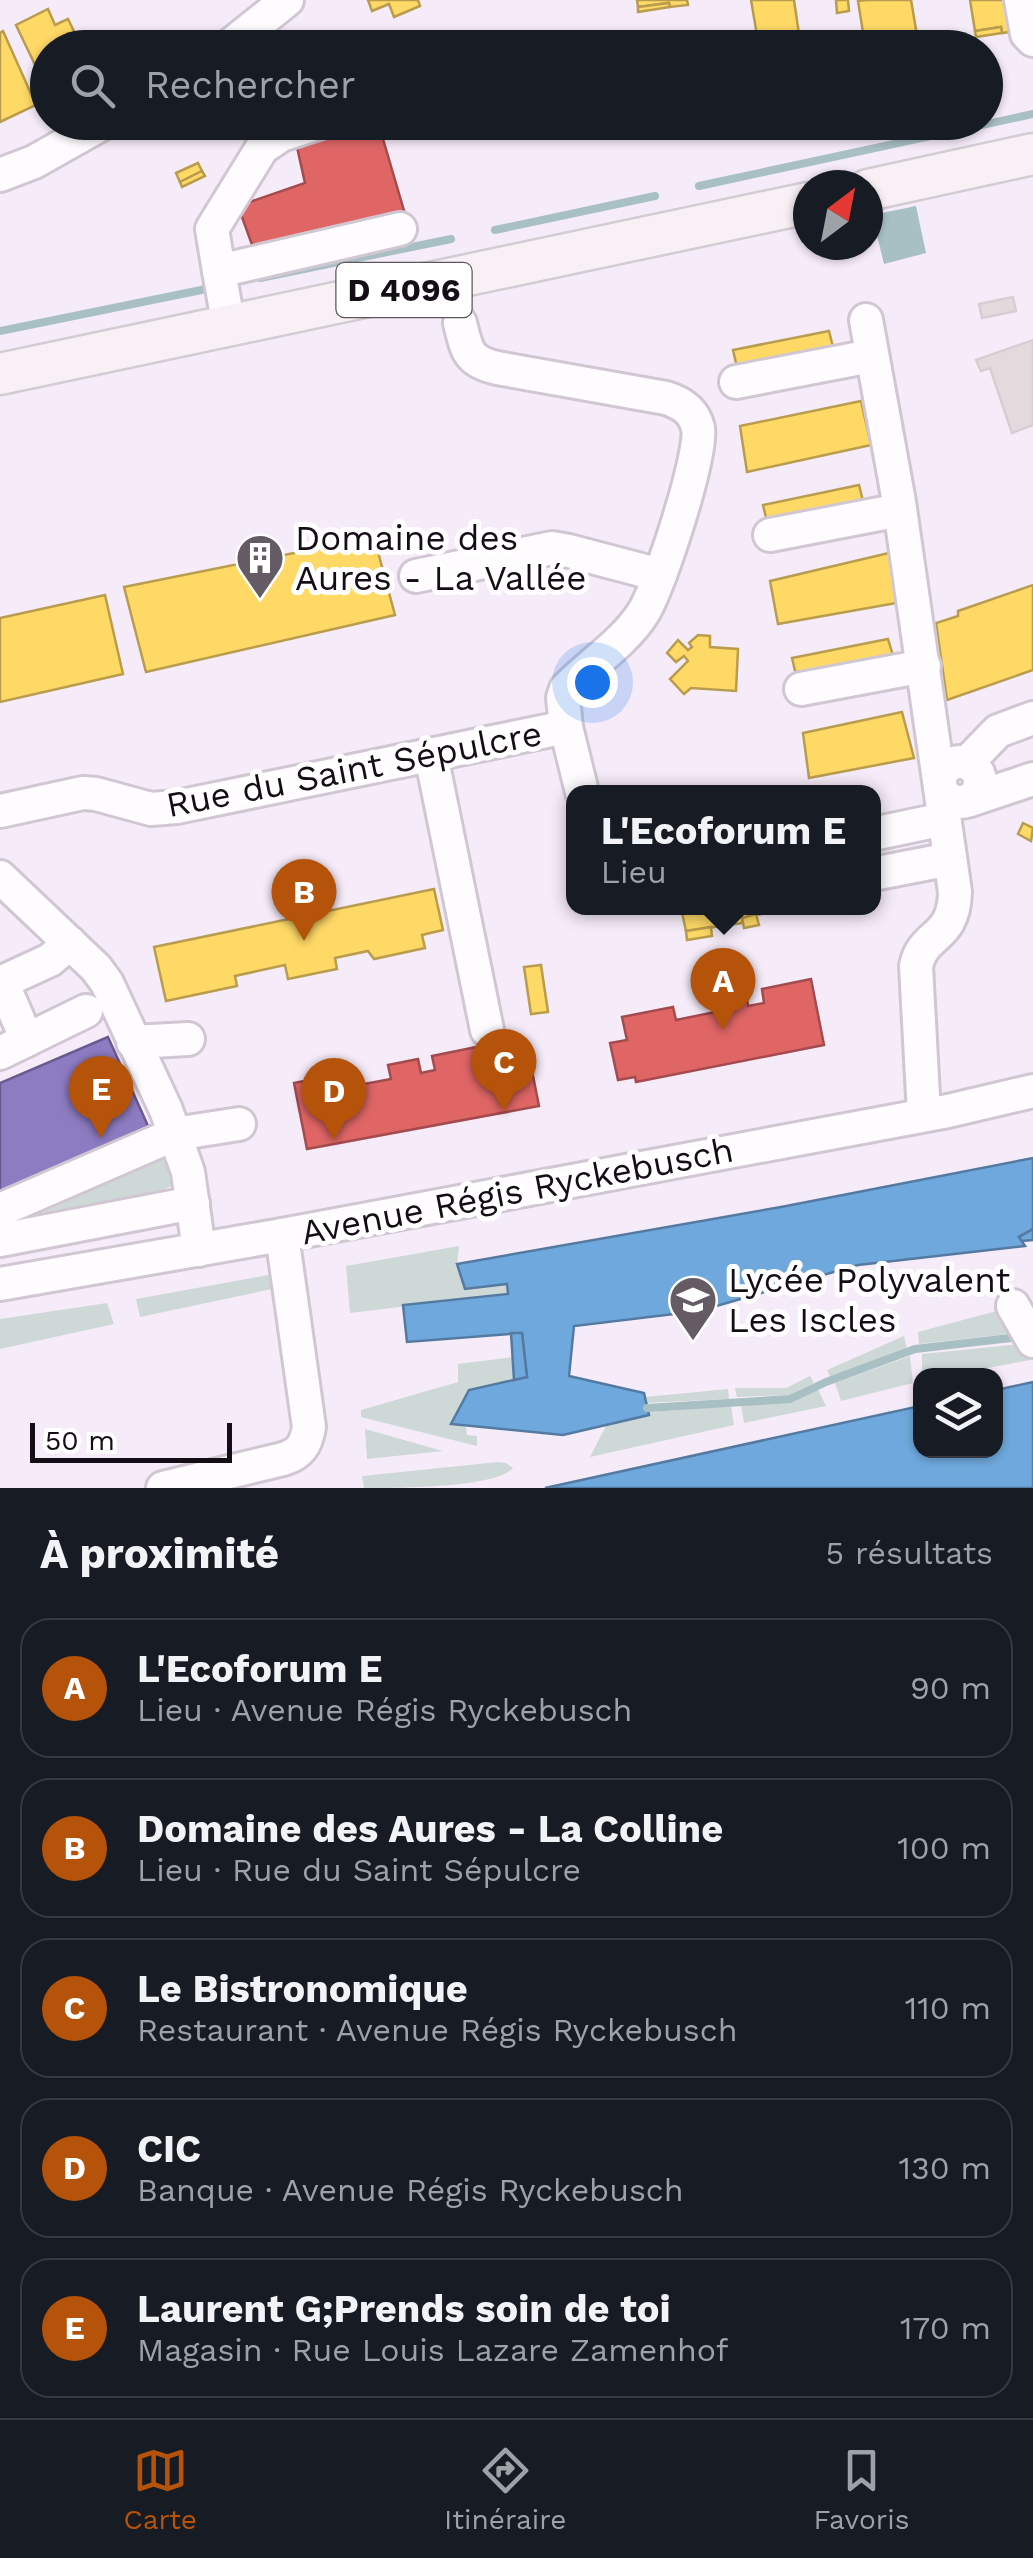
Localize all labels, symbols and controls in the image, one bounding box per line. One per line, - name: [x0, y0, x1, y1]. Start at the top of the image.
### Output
- search box: [30, 30, 1003, 140]
- icon: search: [65, 58, 120, 113]
- text: Rechercher: [145, 63, 355, 107]
- north arrow: [793, 170, 883, 260]
- road number: D 4096: [336, 263, 472, 317]
- place label: Domaine des Aures - La Vallée: [295, 517, 586, 599]
- building icon: Domaine des Aures - La Vallée: [234, 532, 286, 600]
- your location: [567, 657, 618, 708]
- street label: Rue du Saint Sépulcre: [163, 712, 545, 826]
- popup: [566, 785, 881, 915]
- text: L'Ecoforum E: [601, 809, 846, 853]
- text: Lieu: [601, 853, 667, 891]
- pin: B: [272, 858, 336, 941]
- pin: A: [690, 948, 756, 1030]
- pin: C: [472, 1028, 536, 1111]
- pin: E: [68, 1056, 134, 1138]
- pin: D: [302, 1058, 366, 1140]
- street label: Avenue Régis Ryckebusch: [297, 1128, 737, 1254]
- place label: Lycée Polyvalent Les Iscles: [728, 1259, 1011, 1341]
- school or university icon: Lycée Polyvalent Les Iscles: [667, 1274, 719, 1342]
- map controls: [913, 1368, 1003, 1458]
- button: layers: [913, 1368, 1003, 1458]
- scale bar: [30, 1418, 232, 1462]
- text: 50 m: [45, 1424, 115, 1457]
- text: À proximité: [40, 1529, 279, 1578]
- text: 5 résultats: [826, 1534, 993, 1572]
- text: L'Ecoforum E: [137, 1647, 382, 1691]
- text: A: [64, 1669, 85, 1707]
- text: 90 m: [910, 1669, 991, 1707]
- text: Lieu · Avenue Régis Ryckebusch: [137, 1691, 632, 1729]
- text: Domaine des Aures - La Colline: [137, 1807, 723, 1851]
- text: B: [64, 1829, 85, 1867]
- text: 100 m: [897, 1829, 991, 1867]
- text: Lieu · Rue du Saint Sépulcre: [137, 1851, 581, 1889]
- text: Le Bistronomique: [137, 1967, 468, 2011]
- text: C: [64, 1989, 85, 2027]
- text: 110 m: [905, 1989, 991, 2027]
- text: Restaurant · Avenue Régis Ryckebusch: [137, 2011, 737, 2049]
- text: CIC: [137, 2127, 201, 2171]
- text: D: [63, 2149, 86, 2187]
- text: 130 m: [899, 2149, 991, 2187]
- text: Banque · Avenue Régis Ryckebusch: [137, 2171, 684, 2209]
- text: Laurent G;Prends soin de toi: [137, 2287, 671, 2331]
- text: E: [64, 2309, 85, 2347]
- text: 170 m: [900, 2309, 991, 2347]
- text: Magasin · Rue Louis Lazare Zamenhof: [137, 2331, 728, 2369]
- tab: Carte: [124, 2443, 197, 2536]
- tab: Itinéraire: [444, 2443, 566, 2536]
- tab: Favoris: [813, 2443, 909, 2536]

